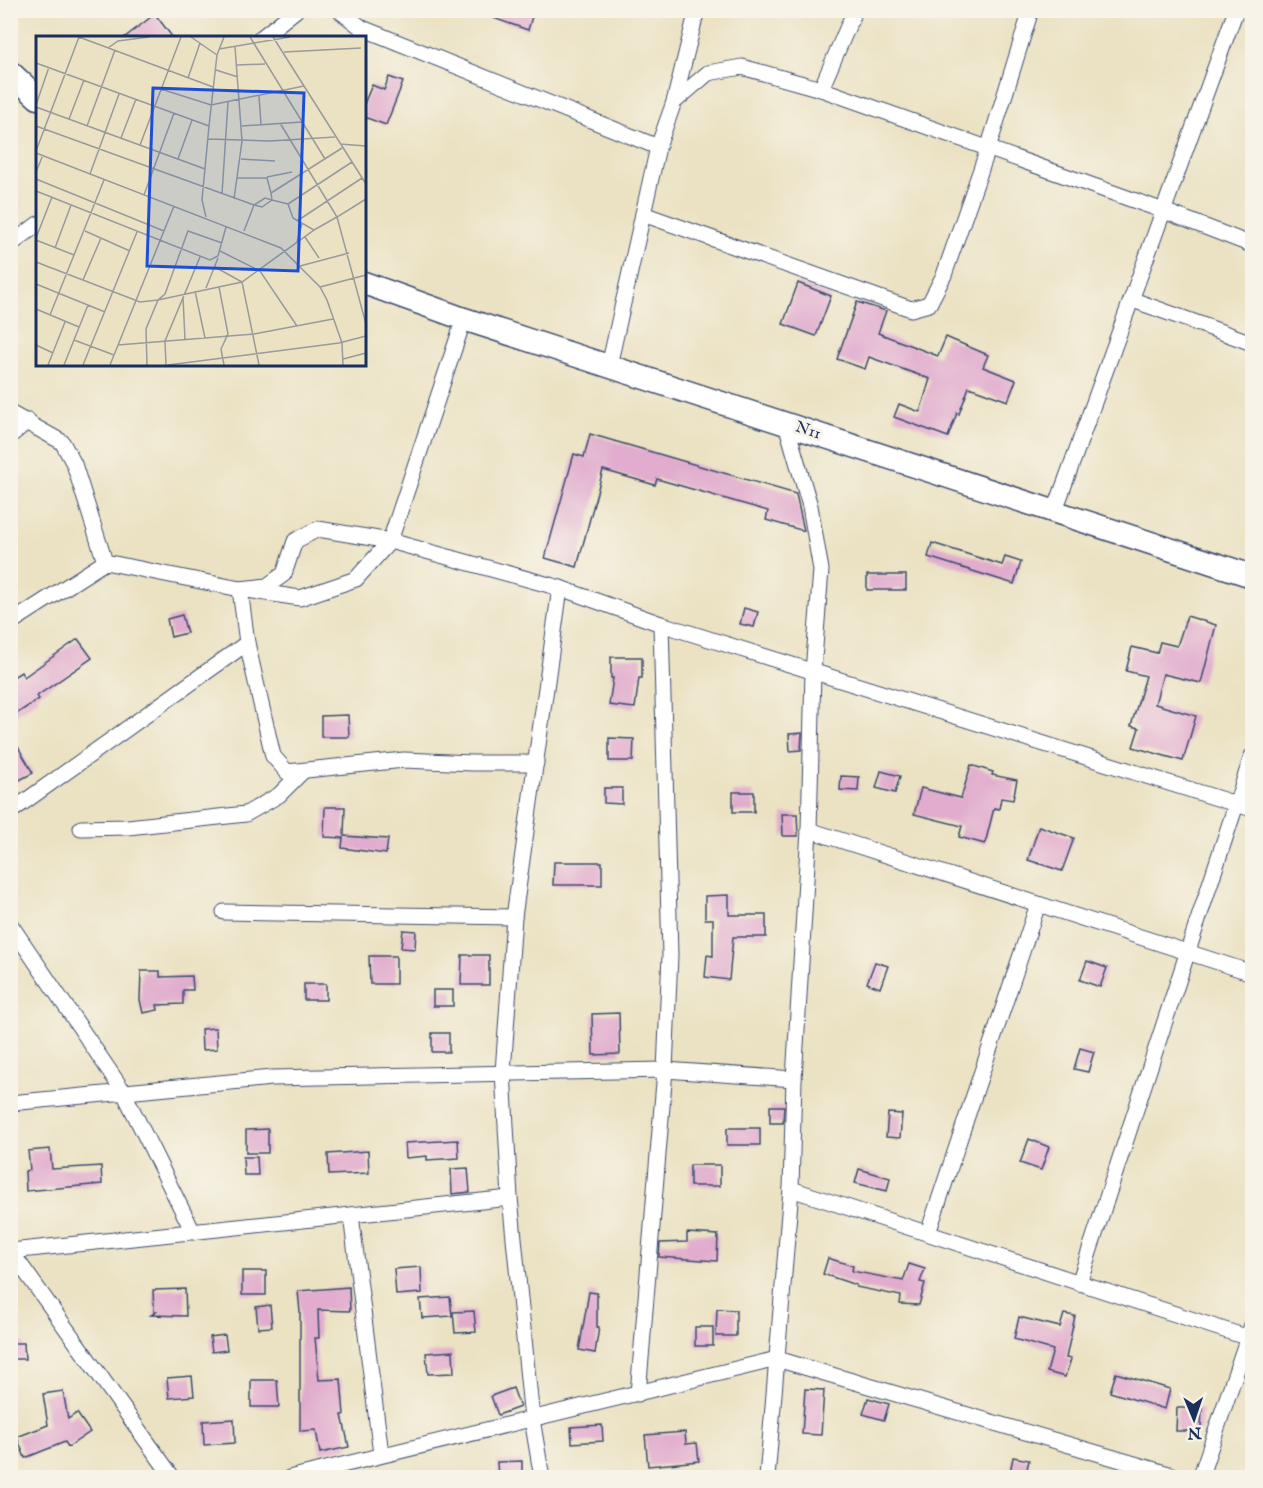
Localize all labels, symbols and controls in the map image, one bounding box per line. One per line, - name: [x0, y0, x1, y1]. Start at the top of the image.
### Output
- inset map: [36, 36, 366, 366]
- street label: N11: [793, 418, 823, 445]
- north arrow: [1164, 1389, 1224, 1449]
- text: N: [1187, 1422, 1203, 1442]

